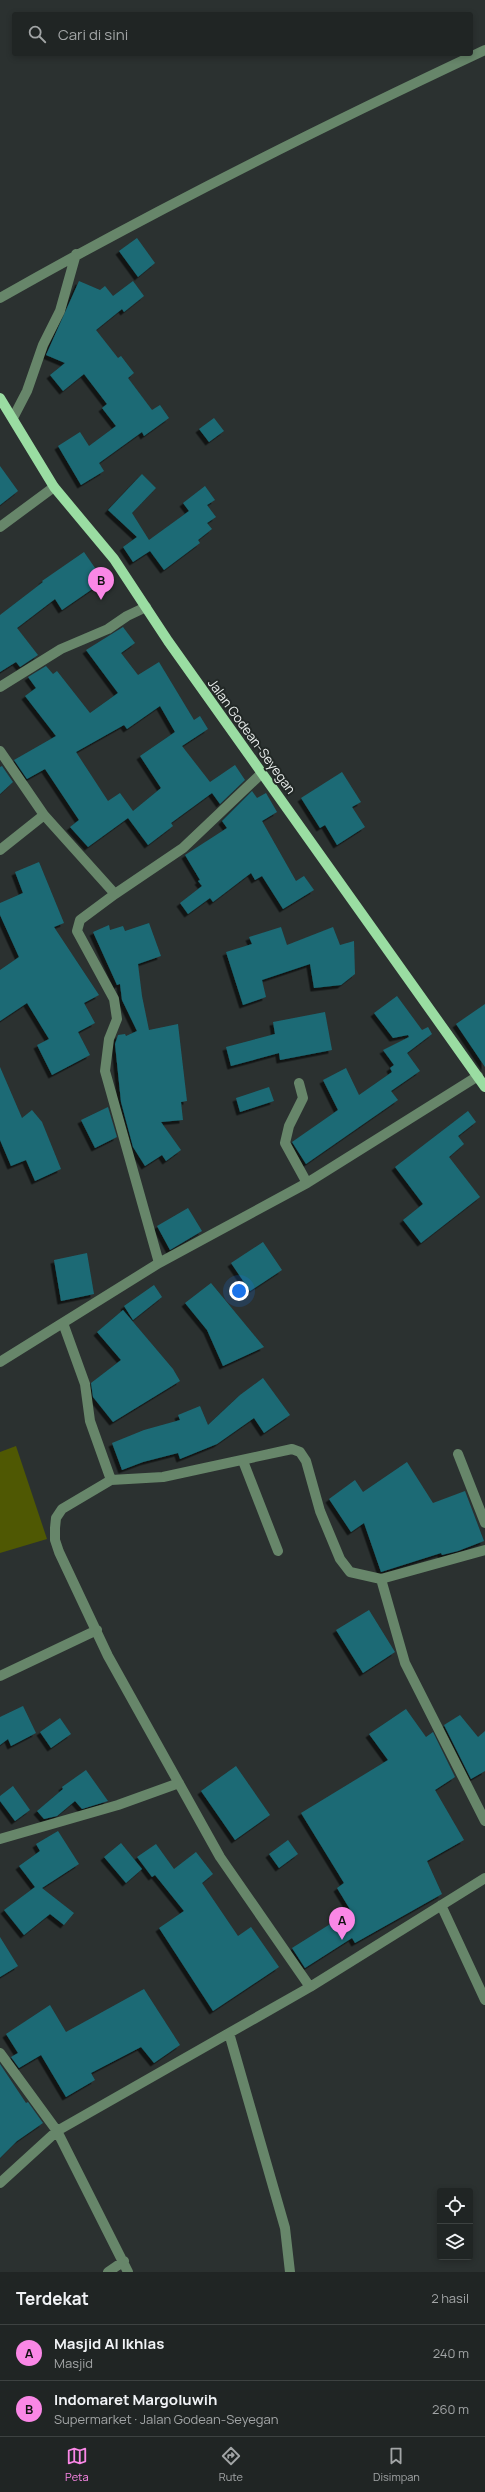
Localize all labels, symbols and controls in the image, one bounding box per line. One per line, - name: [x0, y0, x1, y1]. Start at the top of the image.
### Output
- search box: [12, 12, 473, 56]
- icon: search: [26, 23, 48, 45]
- text: Cari di sini: [58, 24, 128, 45]
- pin: B: [88, 567, 114, 600]
- street label: Jalan Godean-Seyegan: [204, 675, 300, 797]
- your location: [229, 1281, 249, 1301]
- pin: A: [329, 1907, 355, 1940]
- map controls: [437, 2188, 473, 2260]
- button: locate: [437, 2188, 473, 2224]
- button: layers: [437, 2224, 473, 2260]
- text: Terdekat: [16, 2287, 89, 2310]
- text: 2 hasil: [431, 2289, 469, 2307]
- text: Masjid Al Ikhlas: [54, 2333, 164, 2354]
- text: A: [25, 2344, 33, 2362]
- text: 240 m: [433, 2344, 469, 2362]
- text: Masjid: [54, 2354, 93, 2372]
- text: Indomaret Margoluwih: [54, 2389, 217, 2410]
- text: B: [25, 2400, 33, 2418]
- text: 260 m: [432, 2400, 469, 2418]
- text: Supermarket · Jalan Godean-Seyegan: [54, 2410, 279, 2428]
- tab: Peta: [65, 2445, 89, 2484]
- tab: Rute: [219, 2445, 243, 2484]
- tab: Disimpan: [373, 2445, 420, 2484]

